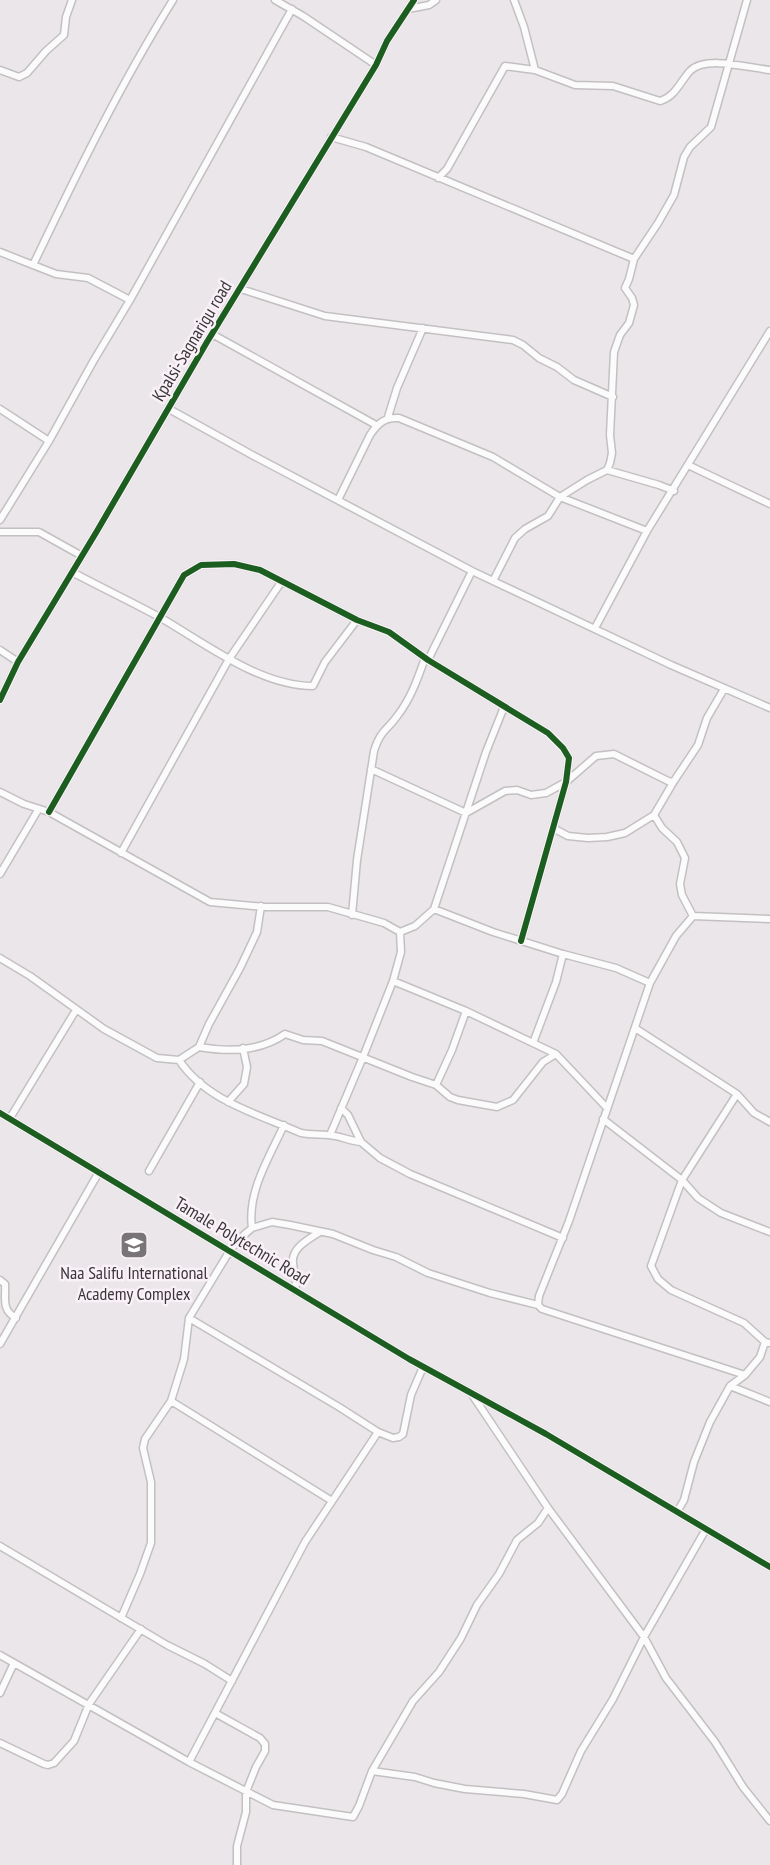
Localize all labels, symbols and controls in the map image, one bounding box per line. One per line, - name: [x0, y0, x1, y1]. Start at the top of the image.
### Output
- street label: Kpalsi-Sagnarigu road: [147, 276, 237, 405]
- street label: Tamale Polytechnic Road: [171, 1191, 314, 1290]
- school or university icon: Naa Salifu International Academy Complex: [119, 1230, 149, 1260]
- place label: Naa Salifu International Academy Complex: [60, 1261, 209, 1305]

